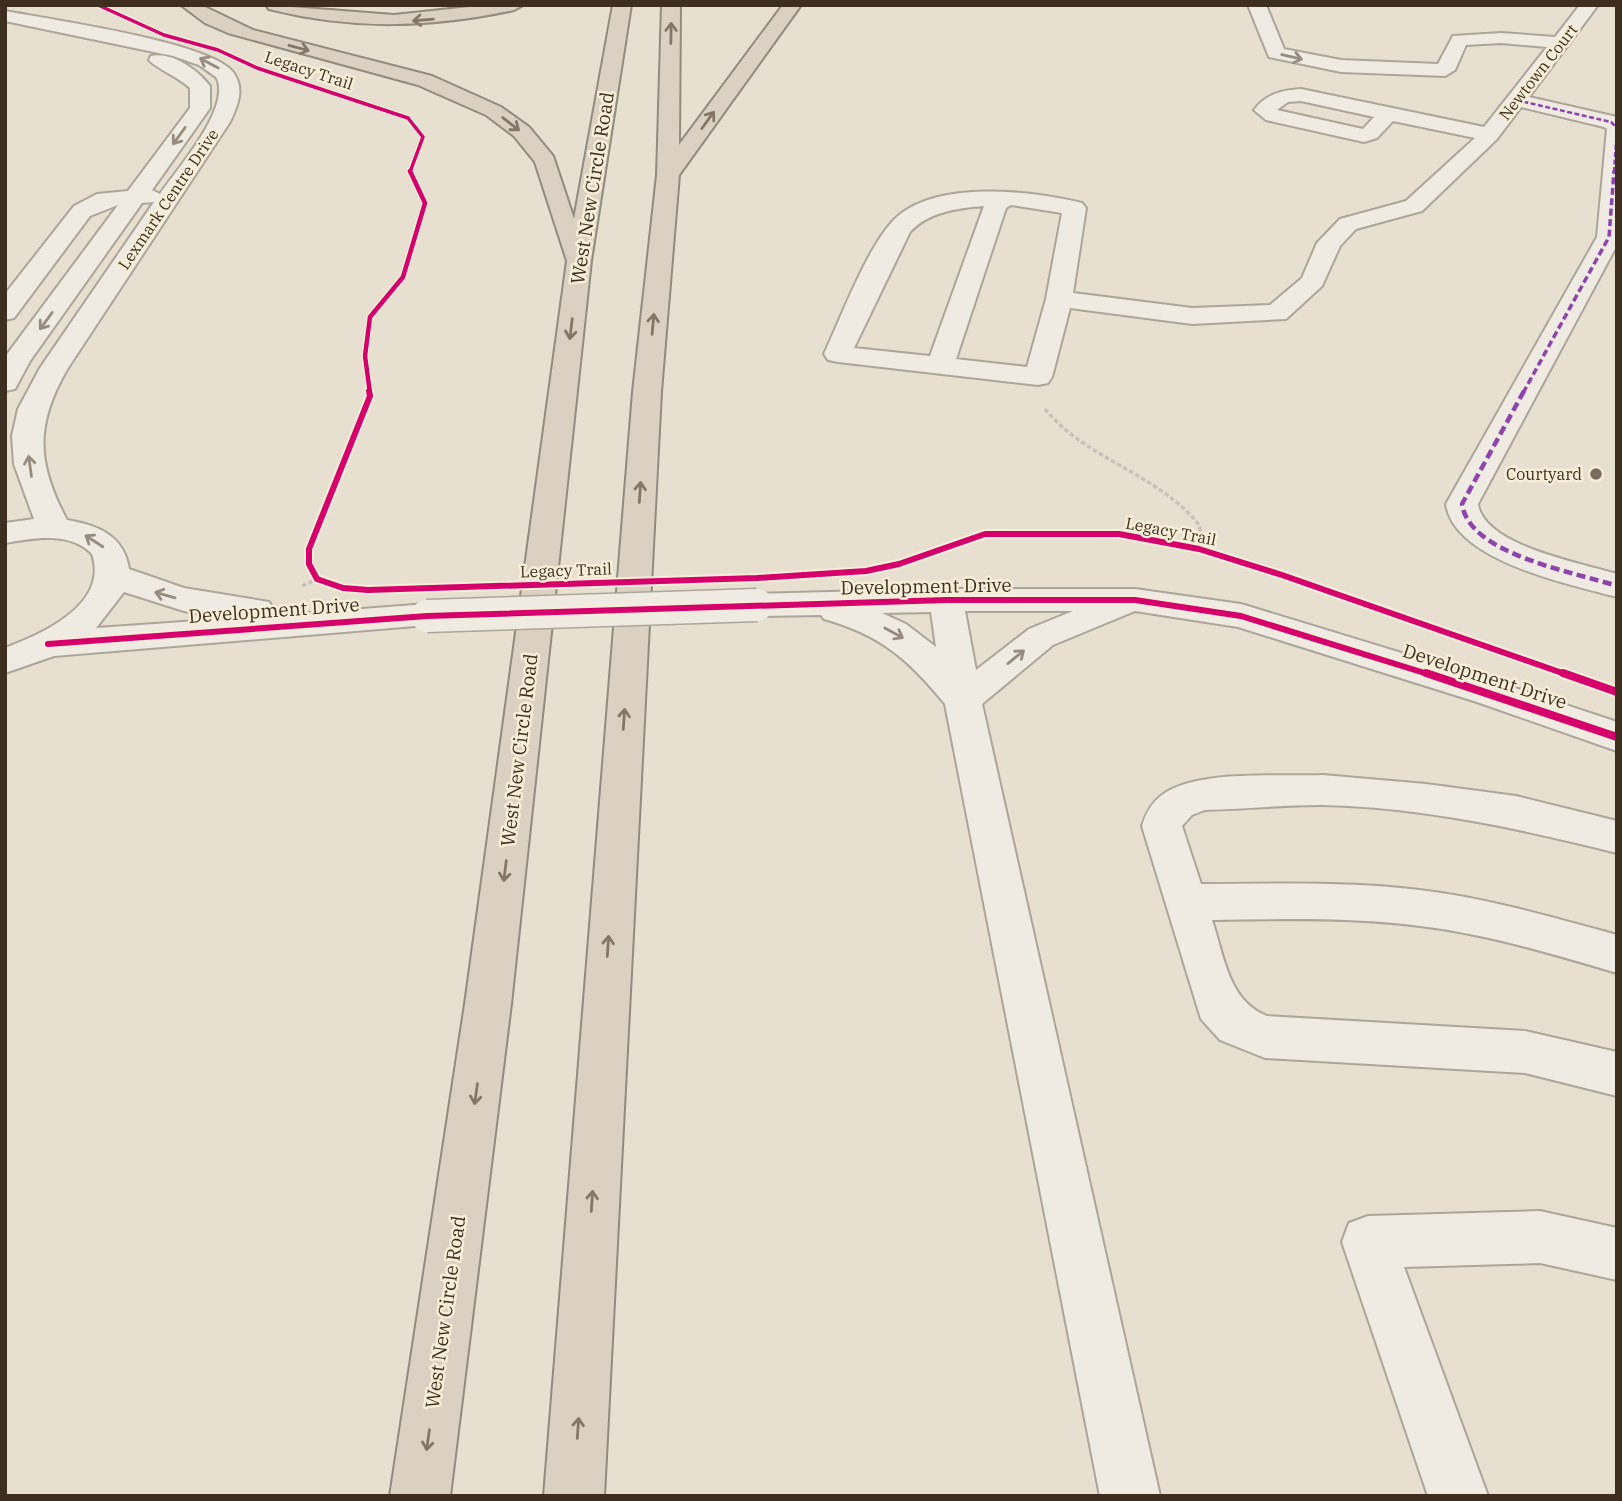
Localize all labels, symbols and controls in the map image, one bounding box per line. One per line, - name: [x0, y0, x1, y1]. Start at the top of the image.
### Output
- one-way arrow: [412, 14, 435, 27]
- street label: Newtown Court: [1494, 20, 1582, 124]
- one-way arrow: [664, 22, 677, 45]
- one-way arrow: [288, 42, 310, 55]
- street label: Legacy Trail: [262, 46, 356, 94]
- one-way arrow: [1280, 51, 1303, 65]
- one-way arrow: [199, 56, 220, 69]
- street label: West New Circle Road: [565, 90, 619, 286]
- one-way arrow: [701, 111, 715, 130]
- one-way arrow: [501, 116, 520, 131]
- street label: Lexmark Centre Drive: [113, 125, 223, 273]
- one-way arrow: [172, 127, 187, 146]
- one-way arrow: [38, 311, 53, 330]
- one-way arrow: [647, 313, 660, 336]
- one-way arrow: [565, 317, 578, 339]
- one-way arrow: [23, 455, 36, 478]
- place label: Courtyard: [1506, 464, 1582, 484]
- marker: Courtyard: [1588, 466, 1604, 482]
- one-way arrow: [634, 481, 647, 504]
- street label: Legacy Trail: [1124, 512, 1218, 550]
- one-way arrow: [85, 533, 104, 548]
- street label: Legacy Trail: [520, 558, 612, 582]
- street label: Development Drive: [840, 573, 1012, 599]
- one-way arrow: [154, 588, 176, 601]
- street label: Development Drive: [188, 592, 360, 628]
- one-way arrow: [883, 627, 904, 640]
- street label: Development Drive: [1400, 638, 1570, 714]
- one-way arrow: [1007, 649, 1025, 665]
- street label: West New Circle Road: [495, 652, 543, 848]
- one-way arrow: [618, 708, 631, 731]
- one-way arrow: [498, 859, 511, 881]
- one-way arrow: [602, 935, 615, 958]
- one-way arrow: [469, 1082, 482, 1104]
- one-way arrow: [586, 1189, 599, 1212]
- street label: West New Circle Road: [420, 1214, 470, 1410]
- one-way arrow: [572, 1416, 585, 1439]
- one-way arrow: [421, 1428, 434, 1451]

